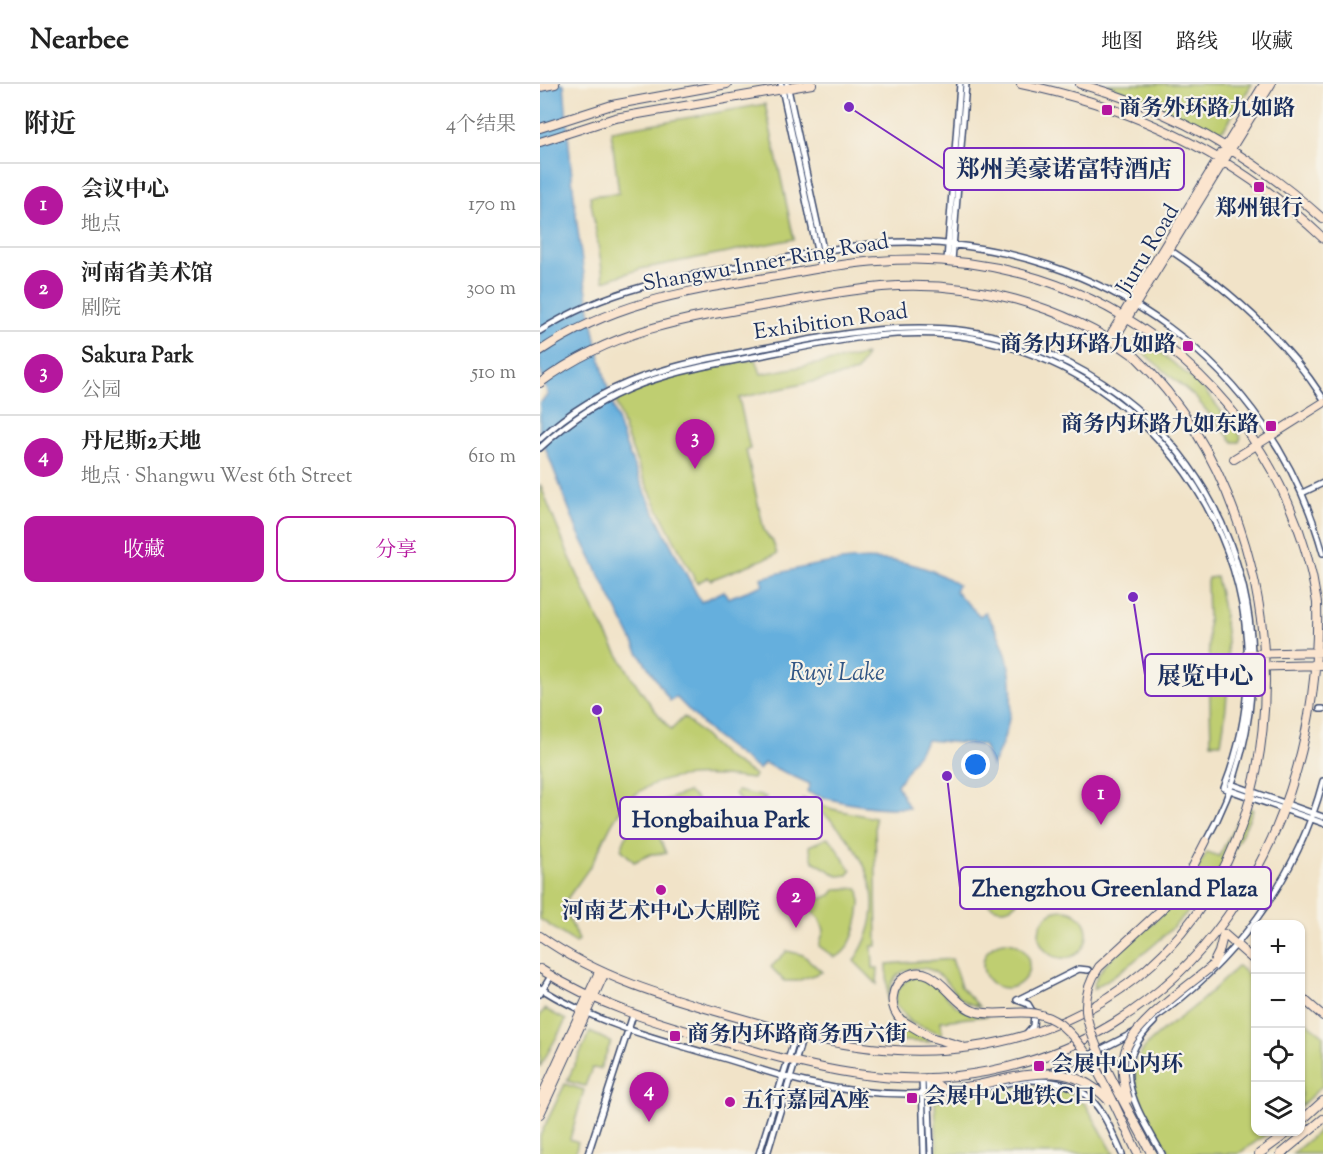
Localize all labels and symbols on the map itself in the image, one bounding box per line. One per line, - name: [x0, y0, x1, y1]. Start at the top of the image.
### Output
- place label: 商务外环路九如路: [1119, 94, 1295, 126]
- marker: 商务外环路九如路: [1100, 103, 1114, 117]
- callout: 郑州美豪诺富特酒店: [944, 148, 1184, 190]
- text: 郑州美豪诺富特酒店: [956, 154, 1172, 188]
- marker: 郑州银行: [1252, 180, 1266, 194]
- place label: 郑州银行: [1215, 194, 1303, 226]
- street label: Jiuru Road: [1109, 199, 1189, 302]
- street label: Shangwu Inner Ring Road: [640, 227, 892, 301]
- street label: Exhibition Road: [752, 296, 910, 350]
- place label: 商务内环路九如路: [1000, 330, 1176, 362]
- marker: 商务内环路九如路: [1181, 339, 1195, 353]
- place label: 商务内环路九如东路: [1061, 410, 1259, 442]
- marker: 商务内环路九如东路: [1264, 419, 1278, 433]
- pin: 3: [676, 420, 714, 469]
- callout: 展览中心: [1145, 654, 1265, 696]
- water label: Ruyi Lake: [789, 657, 885, 691]
- text: 展览中心: [1157, 661, 1253, 695]
- your location: [961, 750, 990, 779]
- pin: 1: [1082, 776, 1120, 825]
- callout: Hongbaihua Park: [620, 797, 822, 839]
- text: Hongbaihua Park: [632, 804, 811, 838]
- callout: Zhengzhou Greenland Plaza: [960, 867, 1271, 909]
- text: Zhengzhou Greenland Plaza: [972, 873, 1259, 907]
- pin: 2: [776, 878, 816, 928]
- marker: 河南艺术中心大剧院: [654, 883, 668, 897]
- place label: 河南艺术中心大剧院: [562, 897, 760, 929]
- place label: 商务内环路商务西六街: [687, 1020, 907, 1052]
- marker: 商务内环路商务西六街: [668, 1029, 682, 1043]
- place label: 会展中心内环: [1051, 1050, 1183, 1082]
- marker: 会展中心内环: [1032, 1059, 1046, 1073]
- pin: 4: [630, 1072, 668, 1122]
- place label: 会展中心地铁C口: [924, 1082, 1096, 1114]
- place label: 五行嘉园A座: [742, 1086, 870, 1118]
- marker: 会展中心地铁C口: [905, 1091, 919, 1105]
- marker: 五行嘉园A座: [723, 1095, 737, 1109]

